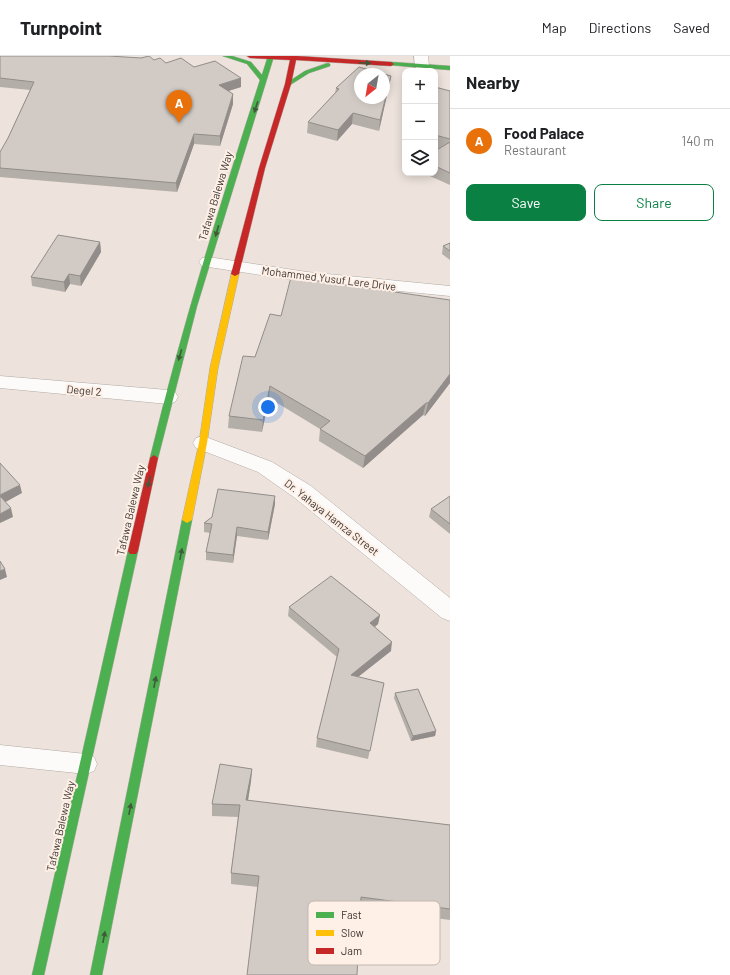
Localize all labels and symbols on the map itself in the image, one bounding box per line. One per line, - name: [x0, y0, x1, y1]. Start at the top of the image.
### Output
- one-way arrow: [359, 60, 371, 67]
- north arrow: [354, 68, 390, 104]
- pin: A: [166, 90, 192, 123]
- one-way arrow: [252, 101, 258, 113]
- street label: Tafawa Balewa Way: [195, 150, 235, 242]
- one-way arrow: [214, 225, 220, 237]
- street label: Mohammed Yusuf Lere Drive: [261, 263, 397, 293]
- one-way arrow: [177, 350, 183, 362]
- street label: Degel 2: [66, 382, 102, 398]
- your location: [258, 397, 278, 417]
- street label: Tafawa Balewa Way: [113, 463, 147, 557]
- one-way arrow: [145, 475, 151, 488]
- street label: Dr. Yahaya Hamza Street: [282, 476, 382, 558]
- one-way arrow: [178, 548, 184, 561]
- one-way arrow: [153, 676, 159, 688]
- street label: Tafawa Balewa Way: [43, 779, 77, 873]
- one-way arrow: [127, 803, 133, 815]
- legend: [308, 901, 440, 965]
- text: Fast: [341, 908, 362, 921]
- text: Slow: [341, 926, 364, 939]
- one-way arrow: [101, 931, 107, 943]
- text: Jam: [341, 944, 362, 957]

